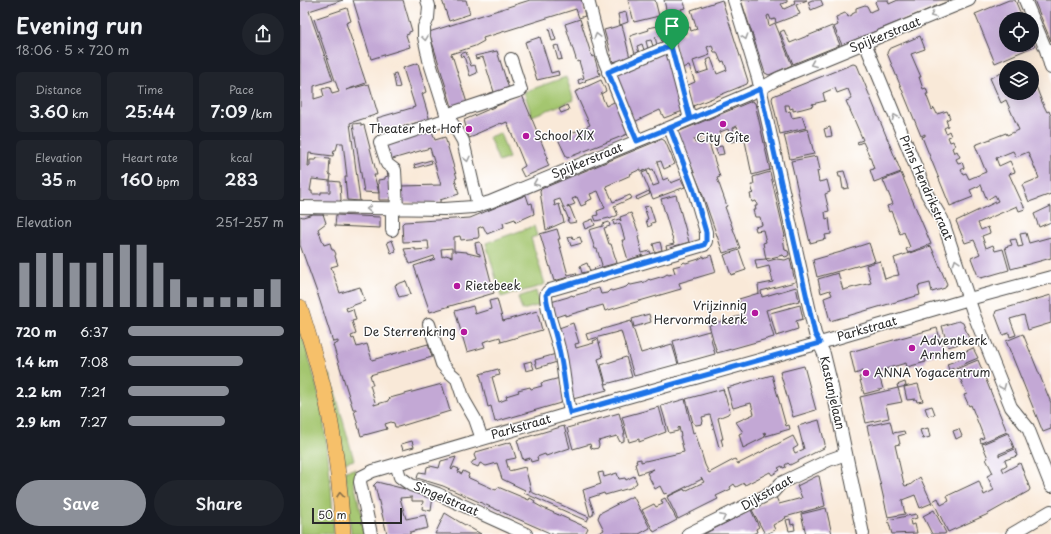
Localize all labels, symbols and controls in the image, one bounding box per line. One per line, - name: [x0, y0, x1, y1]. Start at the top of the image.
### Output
- text: Evening run: [16, 8, 143, 41]
- pin: [655, 9, 689, 50]
- one-way arrow: [930, 10, 937, 18]
- street label: Spijkerstraat: [846, 12, 923, 57]
- map controls: [999, 12, 1039, 100]
- button: locate: [999, 12, 1039, 52]
- button: share: [242, 13, 284, 55]
- icon: arrive: [661, 15, 683, 37]
- one-way arrow: [594, 33, 602, 40]
- one-way arrow: [740, 34, 749, 41]
- one-way arrow: [420, 35, 429, 41]
- text: 18:06 · 5 × 720 m: [16, 40, 129, 59]
- one-way arrow: [810, 59, 817, 67]
- button: layers: [999, 60, 1039, 100]
- text: Distance: [36, 81, 82, 98]
- text: Time: [137, 81, 163, 98]
- text: Pace: [229, 81, 254, 98]
- text: 3.60: [29, 98, 68, 124]
- text: 25:44: [125, 98, 175, 124]
- text: 7:09: [210, 98, 248, 124]
- text: km: [68, 105, 88, 122]
- text: /km: [248, 105, 272, 122]
- one-way arrow: [891, 114, 899, 121]
- place label: Theater het Hof: [369, 119, 462, 137]
- marker: City Gîte: [718, 119, 728, 129]
- marker: Theater het Hof: [464, 124, 474, 134]
- place label: School XIX: [534, 126, 594, 144]
- place label: City Gîte: [696, 128, 750, 146]
- marker: School XIX: [521, 131, 531, 141]
- street label: Prins Hendrikstraat: [896, 132, 958, 243]
- street label: Spijkerstraat: [548, 138, 625, 183]
- text: Elevation: [35, 149, 82, 166]
- text: Heart rate: [122, 149, 178, 166]
- text: kcal: [230, 149, 252, 166]
- one-way arrow: [462, 156, 471, 163]
- text: 35: [41, 166, 63, 192]
- text: 160: [121, 166, 153, 192]
- text: 283: [225, 166, 258, 192]
- text: m: [63, 173, 76, 190]
- text: bpm: [153, 173, 179, 190]
- one-way arrow: [532, 178, 539, 186]
- one-way arrow: [366, 204, 372, 213]
- text: Elevation: [16, 212, 72, 231]
- text: 251–257 m: [215, 212, 284, 231]
- one-way arrow: [953, 259, 961, 266]
- place label: Rietebeek: [465, 276, 521, 294]
- marker: Rietebeek: [452, 281, 462, 291]
- place label: Vrijzinnig Hervormde kerk: [654, 296, 747, 328]
- marker: Vrijzinnig Hervormde kerk: [750, 308, 760, 318]
- street label: Parkstraat: [835, 311, 899, 345]
- text: 720 m: [16, 322, 57, 341]
- text: 6:37: [80, 322, 108, 341]
- place label: De Sterrenkring: [364, 322, 456, 340]
- marker: De Sterrenkring: [459, 327, 469, 337]
- place label: Adventkerk Arnhem: [920, 331, 987, 363]
- marker: Adventkerk Arnhem: [907, 343, 917, 353]
- text: 1.4 km: [16, 352, 59, 371]
- text: 7:08: [80, 352, 109, 371]
- street label: Kastanjelaan: [816, 354, 850, 431]
- place label: ANNA Yogacentrum: [874, 363, 990, 381]
- marker: ANNA Yogacentrum: [861, 368, 871, 378]
- text: 2.2 km: [16, 382, 62, 401]
- text: 7:21: [80, 382, 106, 401]
- one-way arrow: [998, 383, 1006, 391]
- street label: Parkstraat: [489, 409, 553, 443]
- text: 2.9 km: [16, 412, 61, 431]
- text: 7:27: [80, 412, 107, 431]
- street label: Dijkstraat: [737, 470, 796, 514]
- street label: Singelstraat: [411, 476, 482, 520]
- button: Save: [16, 480, 146, 526]
- button: Share: [154, 480, 284, 526]
- one-way arrow: [336, 492, 345, 498]
- scale bar: [312, 506, 402, 525]
- text: 50 m: [318, 506, 347, 523]
- one-way arrow: [719, 514, 726, 522]

